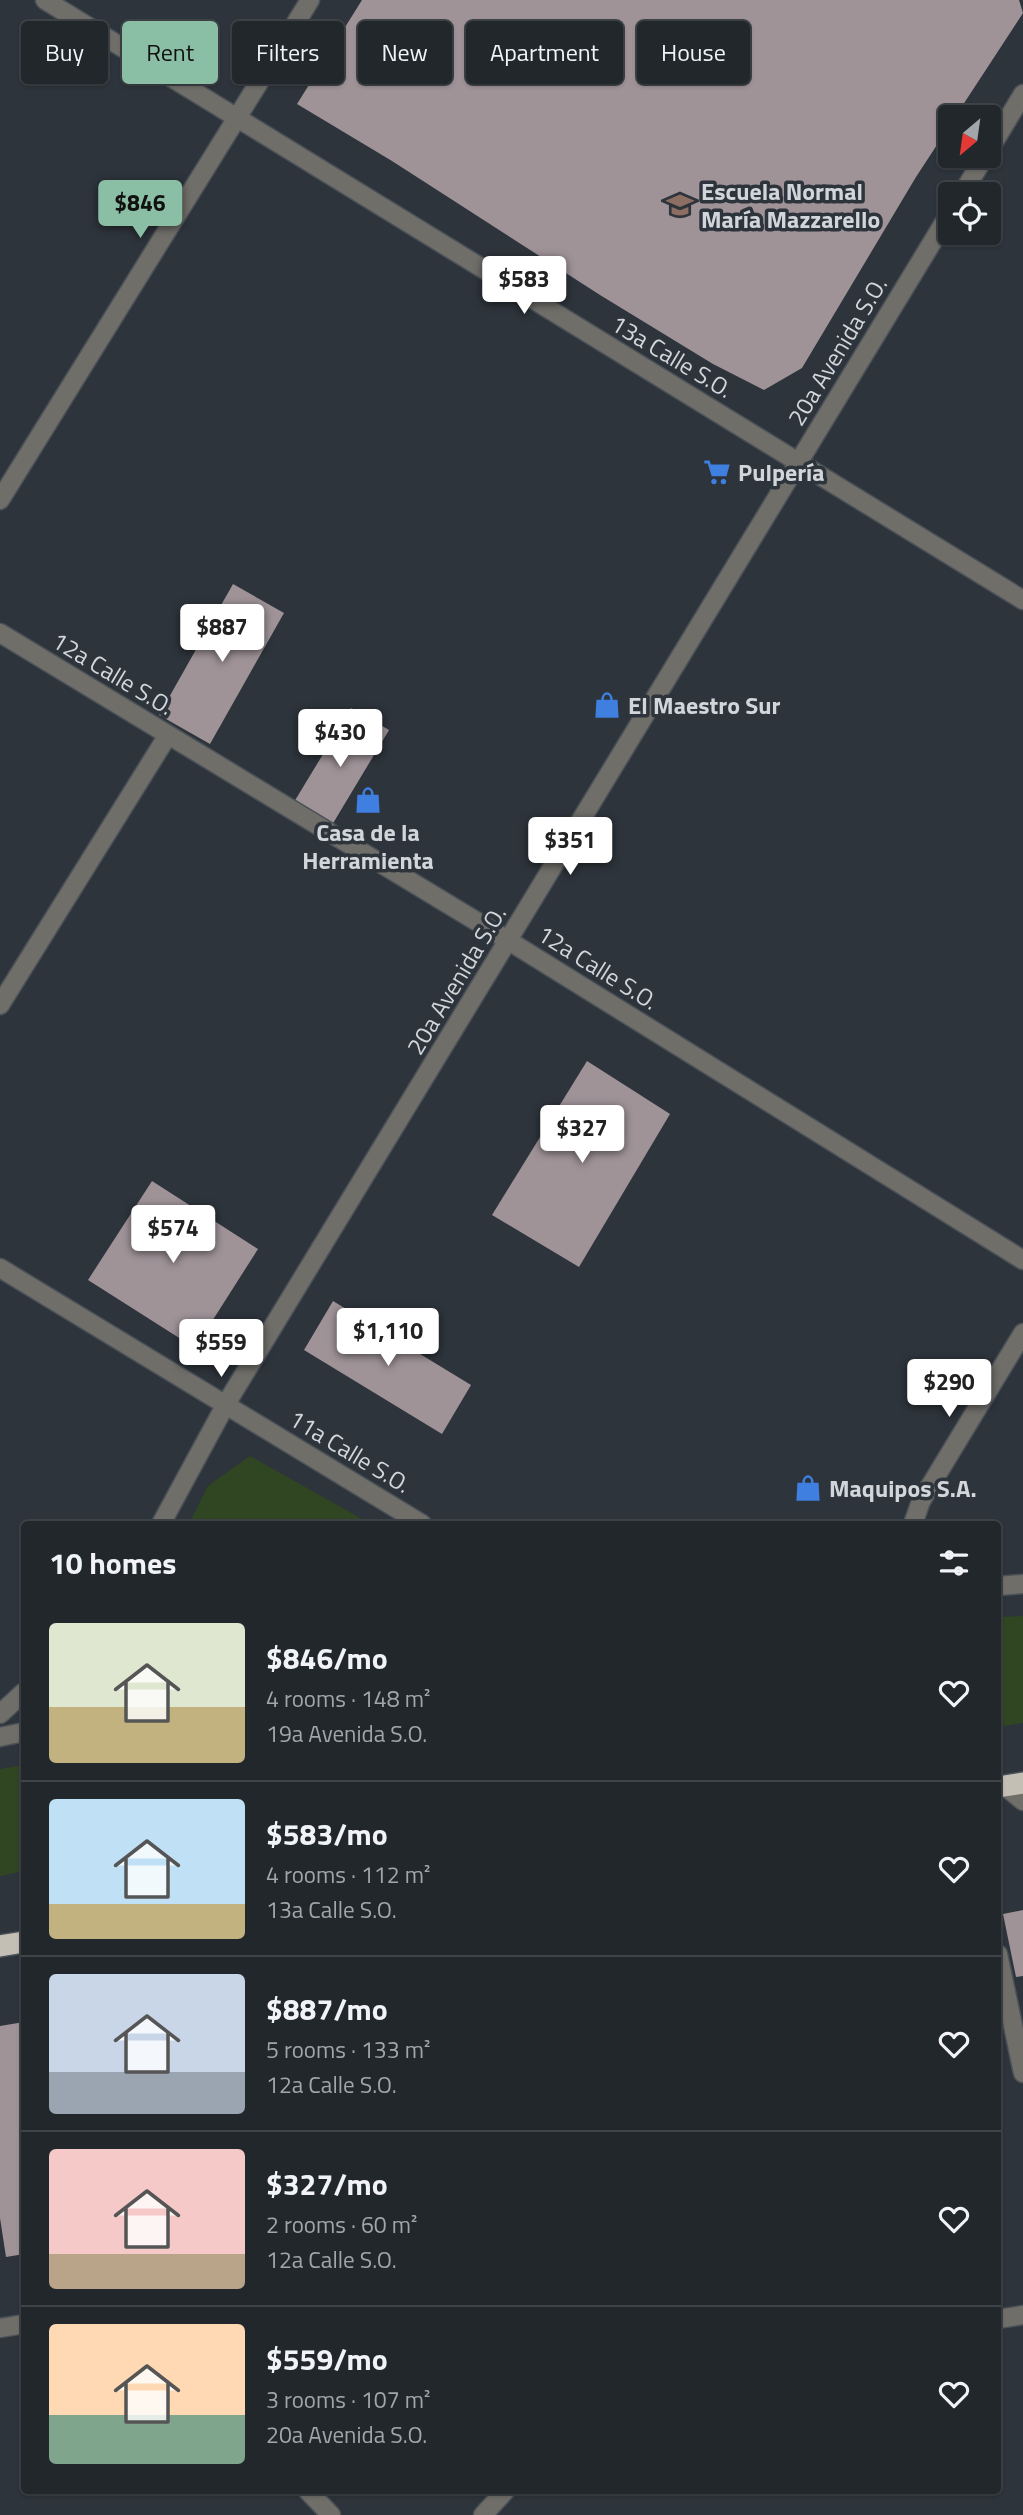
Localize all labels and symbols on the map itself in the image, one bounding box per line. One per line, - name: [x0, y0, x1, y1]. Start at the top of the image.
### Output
- north arrow: [938, 105, 1001, 168]
- place label: Escuela Normal María Mazzarello: [701, 173, 880, 237]
- pin: $846: [99, 180, 181, 240]
- school or university icon: Escuela Normal María Mazzarello: [665, 190, 695, 220]
- pin: $583: [483, 256, 565, 316]
- street label: 20a Avenida S.O.: [778, 270, 896, 432]
- street label: 13a Calle S.O.: [604, 305, 740, 407]
- place label: Pulpería: [738, 454, 825, 490]
- supermarket icon: Pulpería: [702, 457, 732, 487]
- pin: $887: [181, 604, 263, 664]
- street label: 12a Calle S.O.: [45, 622, 181, 724]
- place label: El Maestro Sur: [628, 687, 781, 723]
- shop icon: El Maestro Sur: [592, 690, 622, 720]
- pin: $430: [299, 710, 381, 769]
- shop icon: Casa de la Herramienta: [353, 785, 383, 815]
- place label: Casa de la Herramienta: [302, 814, 434, 878]
- pin: $351: [529, 818, 611, 877]
- street label: 20a Avenida S.O.: [397, 899, 515, 1061]
- street label: 12a Calle S.O.: [531, 916, 665, 1018]
- pin: $327: [541, 1106, 623, 1165]
- pin: $574: [132, 1206, 214, 1265]
- pin: $1,110: [331, 1308, 445, 1368]
- pin: $559: [180, 1320, 262, 1379]
- pin: $290: [908, 1360, 990, 1419]
- street label: 11a Calle S.O.: [282, 1400, 418, 1502]
- place label: Maquipos S.A.: [829, 1470, 977, 1506]
- shop icon: Maquipos S.A.: [793, 1473, 823, 1503]

